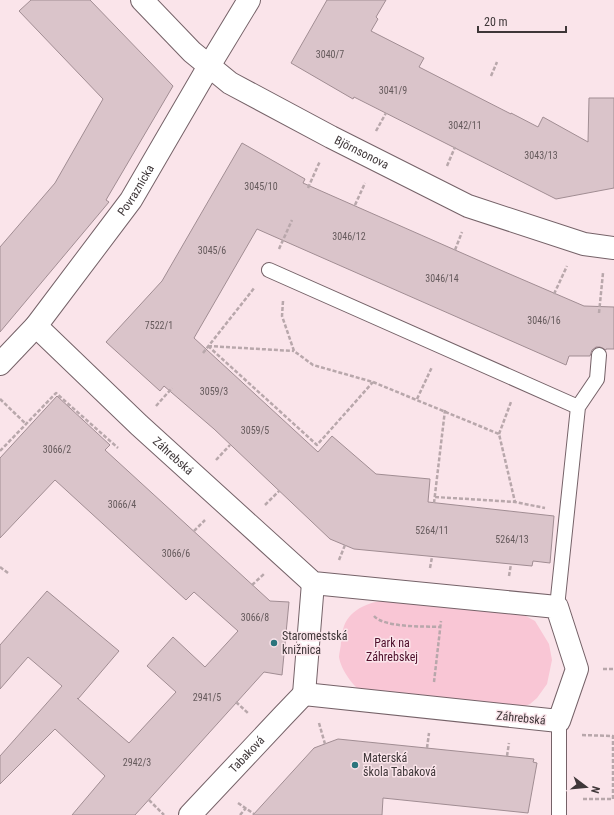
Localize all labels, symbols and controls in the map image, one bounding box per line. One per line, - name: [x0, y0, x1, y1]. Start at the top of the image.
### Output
- scale bar: [478, 8, 566, 34]
- text: 20 m: [484, 15, 508, 29]
- house number: 3040/7: [316, 49, 344, 60]
- house number: 3041/9: [379, 85, 407, 96]
- house number: 3042/11: [448, 120, 482, 131]
- street label: Björnsonova: [332, 133, 391, 172]
- house number: 3043/13: [524, 150, 558, 161]
- street label: Povraznícka: [115, 162, 157, 218]
- house number: 3045/10: [244, 181, 278, 192]
- house number: 3046/12: [332, 231, 366, 242]
- house number: 3045/6: [198, 245, 226, 256]
- house number: 3046/14: [425, 273, 459, 284]
- house number: 3046/16: [527, 315, 561, 326]
- house number: 7522/1: [145, 320, 173, 331]
- house number: 3059/3: [200, 386, 228, 397]
- house number: 3059/5: [241, 425, 269, 436]
- street label: Záhrebská: [150, 434, 196, 478]
- house number: 3066/2: [43, 444, 71, 455]
- house number: 3066/4: [108, 499, 136, 510]
- house number: 5264/11: [415, 525, 449, 536]
- house number: 5264/13: [495, 534, 529, 545]
- house number: 3066/6: [162, 548, 190, 559]
- house number: 3066/8: [241, 612, 269, 623]
- place label: Staromestská knižnica: [282, 629, 348, 657]
- park label: Park na Záhrebskej: [366, 636, 418, 664]
- marker: Staromestská knižnica: [269, 638, 279, 648]
- house number: 2941/5: [193, 692, 221, 703]
- street label: Záhrebská: [496, 708, 547, 728]
- street label: Tabaková: [226, 733, 268, 776]
- place label: Materská škola Tabaková: [363, 751, 436, 779]
- house number: 2942/3: [123, 757, 151, 768]
- marker: Materská škola Tabaková: [350, 760, 360, 770]
- north arrow: [566, 767, 606, 807]
- text: N: [588, 785, 602, 795]

